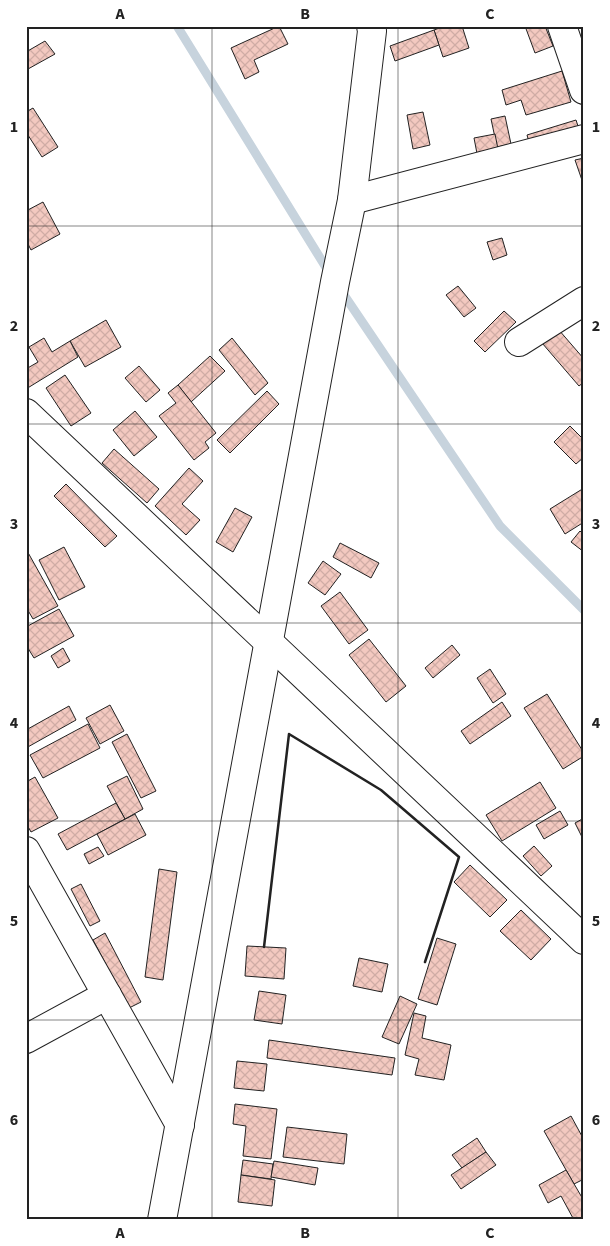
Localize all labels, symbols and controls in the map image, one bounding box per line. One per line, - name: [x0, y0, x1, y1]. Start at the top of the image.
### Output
- text: A: [114, 3, 125, 25]
- text: B: [300, 3, 310, 25]
- text: C: [485, 3, 495, 25]
- text: 1: [10, 116, 18, 138]
- text: 1: [592, 116, 600, 138]
- text: 2: [10, 315, 18, 337]
- text: 2: [592, 315, 600, 337]
- text: 3: [10, 513, 18, 535]
- text: 3: [592, 513, 600, 535]
- text: 4: [10, 712, 19, 734]
- text: 4: [592, 712, 601, 734]
- text: 5: [10, 910, 18, 932]
- text: 5: [592, 910, 600, 932]
- text: 6: [10, 1109, 18, 1131]
- text: 6: [592, 1109, 600, 1131]
- text: A: [114, 1222, 125, 1244]
- text: B: [300, 1222, 310, 1244]
- text: C: [485, 1222, 495, 1244]

